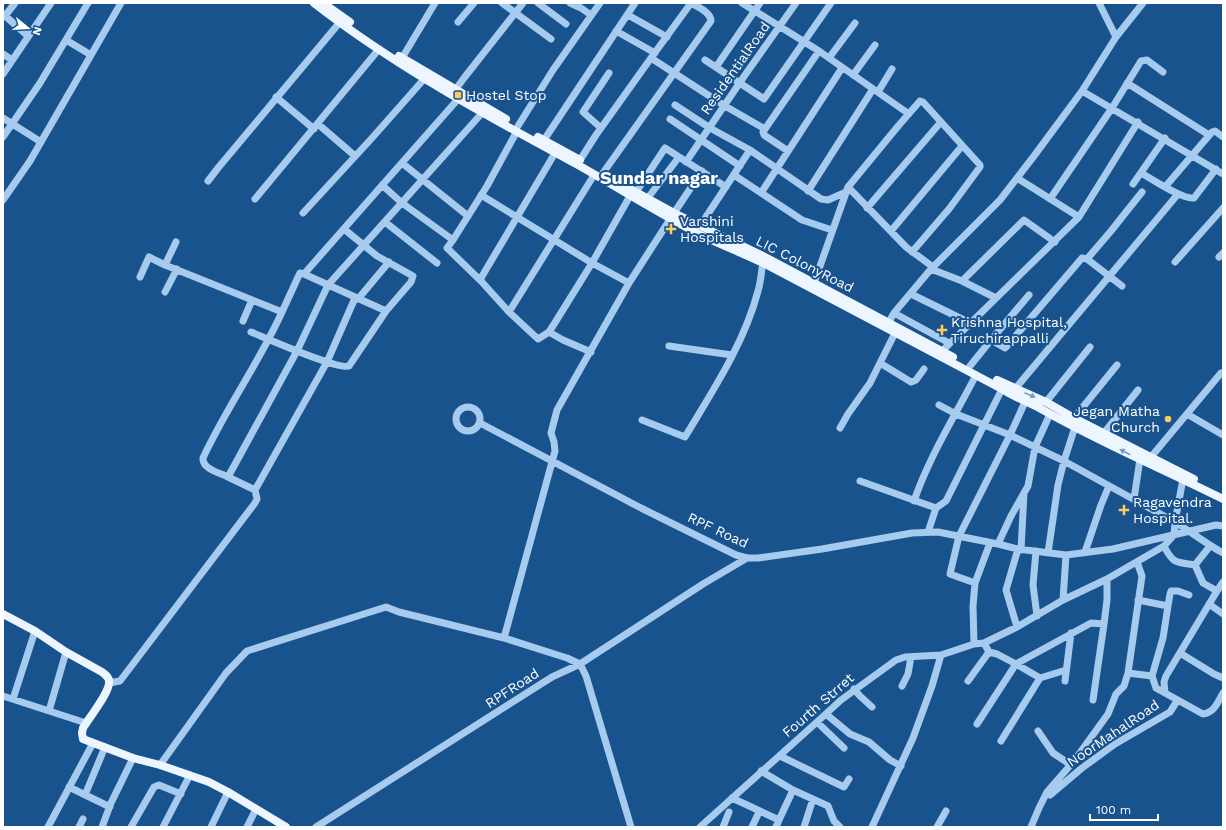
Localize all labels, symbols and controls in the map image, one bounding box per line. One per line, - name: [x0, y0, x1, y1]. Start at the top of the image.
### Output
- north arrow: [8, 8, 48, 48]
- street label: ResidentialRoad: [697, 18, 773, 118]
- text: N: [30, 25, 44, 37]
- place label: Hostel Stop: [466, 87, 546, 103]
- marker: Hostel Stop: [453, 90, 463, 100]
- district label: Sundar nagar: [600, 167, 718, 188]
- place label: Varshini Hospitals: [680, 213, 744, 245]
- marker: Varshini Hospitals: [665, 223, 677, 235]
- street label: LIC ColonyRoad: [753, 232, 857, 296]
- place label: Krishna Hospital, Tiruchirappalli: [951, 314, 1067, 346]
- marker: Krishna Hospital, Tiruchirappalli: [936, 324, 948, 336]
- one-way arrow: [1024, 392, 1035, 398]
- place label: Jegan Matha Church: [1073, 403, 1160, 435]
- marker: Jegan Matha Church: [1163, 414, 1173, 424]
- one-way arrow: [1119, 449, 1131, 455]
- place label: Ragavendra Hospital.: [1133, 494, 1212, 526]
- marker: Ragavendra Hospital.: [1118, 504, 1130, 516]
- street label: RPF Road: [685, 509, 751, 551]
- street label: RPFRoad: [482, 665, 542, 711]
- street label: Fourth Strret: [779, 670, 857, 740]
- street label: NoorMahalRoad: [1064, 696, 1162, 770]
- scale bar: [1090, 796, 1158, 822]
- text: 100 m: [1096, 803, 1131, 817]

